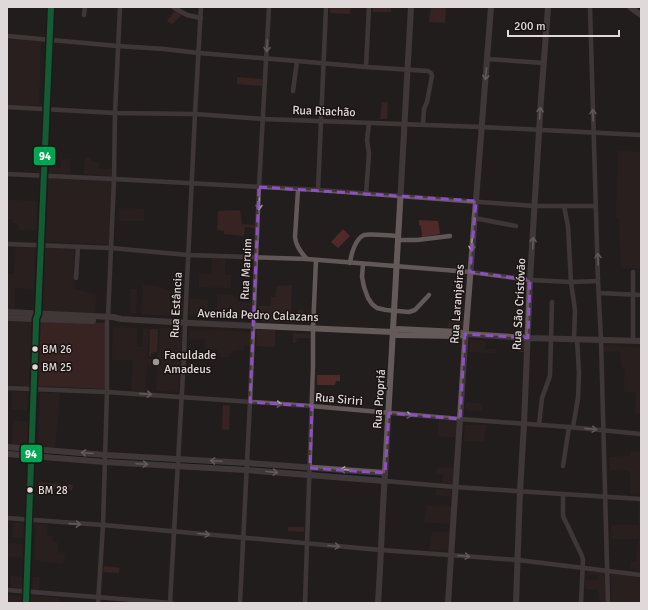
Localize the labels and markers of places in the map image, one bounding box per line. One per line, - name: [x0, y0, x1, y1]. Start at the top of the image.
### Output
- place label: BM 26: [42, 343, 72, 356]
- marker: BM 26: [30, 344, 40, 354]
- place label: Faculdade Amadeus: [164, 348, 216, 377]
- marker: Faculdade Amadeus: [151, 357, 161, 367]
- place label: BM 25: [42, 361, 72, 374]
- marker: BM 25: [30, 362, 40, 372]
- place label: BM 28: [38, 484, 68, 497]
- marker: BM 28: [25, 485, 35, 495]

